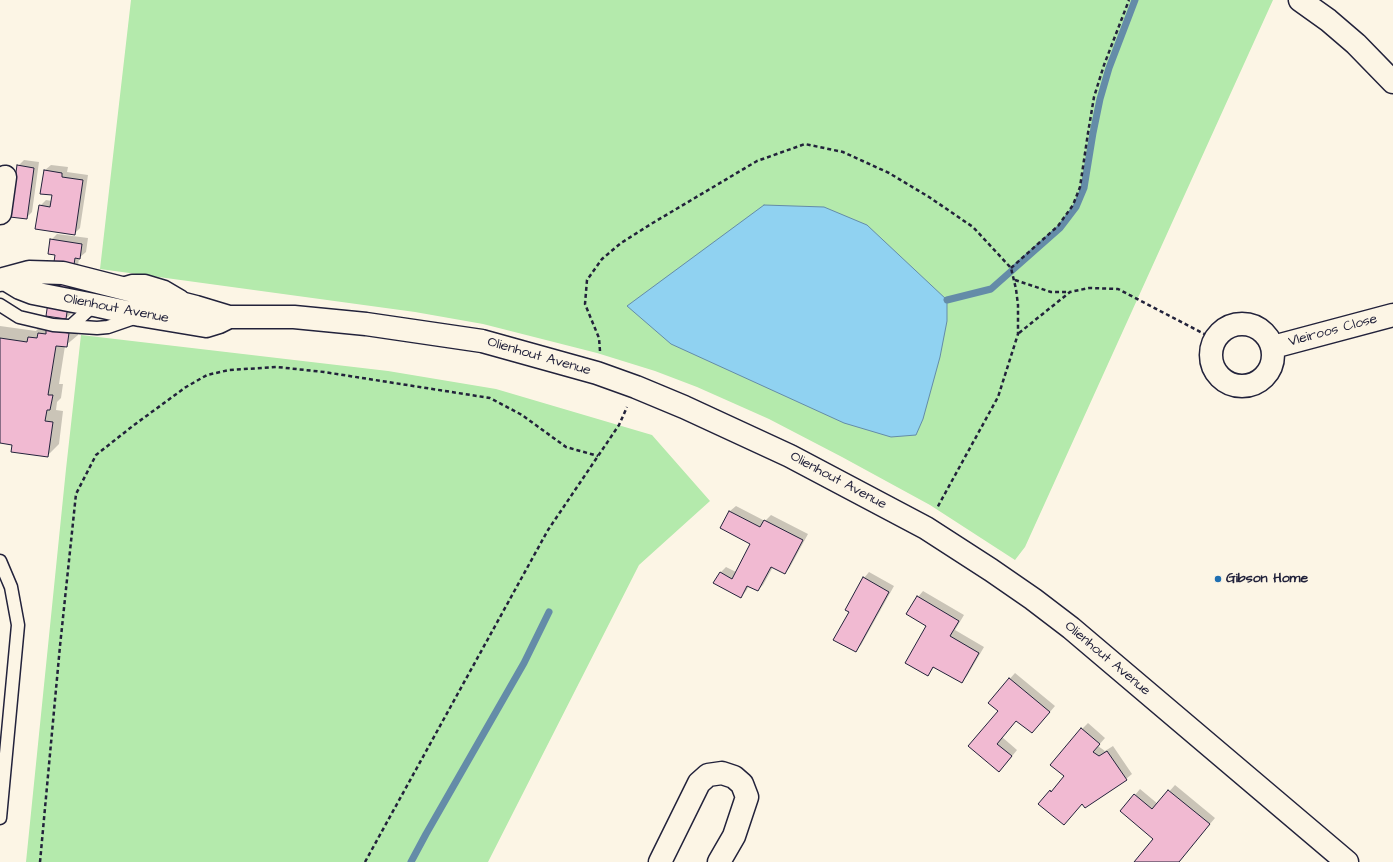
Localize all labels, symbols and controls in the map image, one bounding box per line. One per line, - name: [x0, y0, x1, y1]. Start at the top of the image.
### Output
- street label: Olienhout Avenue: [62, 291, 170, 327]
- street label: Vleiroos Close: [1287, 311, 1379, 351]
- street label: Olienhout Avenue: [485, 334, 593, 380]
- street label: Olienhout Avenue: [787, 448, 889, 514]
- place label: Gibson Home: [1226, 571, 1308, 587]
- marker: Gibson Home: [1213, 574, 1223, 584]
- street label: Olienhout Avenue: [1061, 618, 1153, 700]

